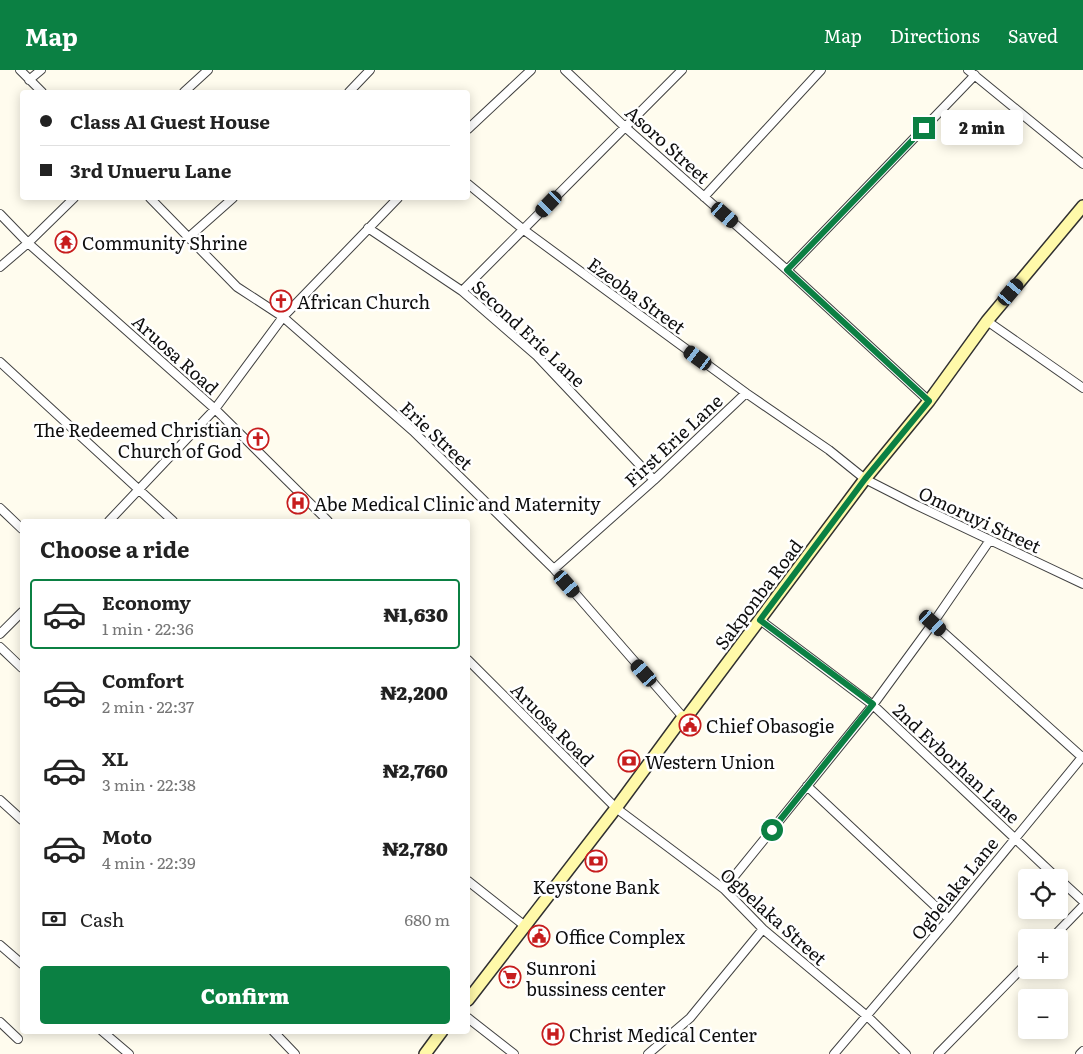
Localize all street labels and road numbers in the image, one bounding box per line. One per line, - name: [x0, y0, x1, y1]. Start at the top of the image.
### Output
- street label: Asoro Street: [620, 99, 717, 190]
- street label: Ezeoba Street: [582, 250, 692, 340]
- street label: Second Erie Lane: [466, 273, 592, 393]
- street label: Aruosa Road: [127, 308, 225, 400]
- street label: First Erie Lane: [618, 387, 728, 493]
- street label: Erie Street: [395, 394, 480, 476]
- street label: Omoruyi Street: [914, 479, 1046, 559]
- street label: Sakponba Road: [708, 533, 808, 655]
- street label: Aruosa Road: [505, 676, 601, 772]
- street label: 2nd Evborhan Lane: [887, 697, 1027, 829]
- street label: Ogbelaka Lane: [904, 831, 1004, 945]
- street label: Ogbelaka Street: [715, 861, 834, 972]

